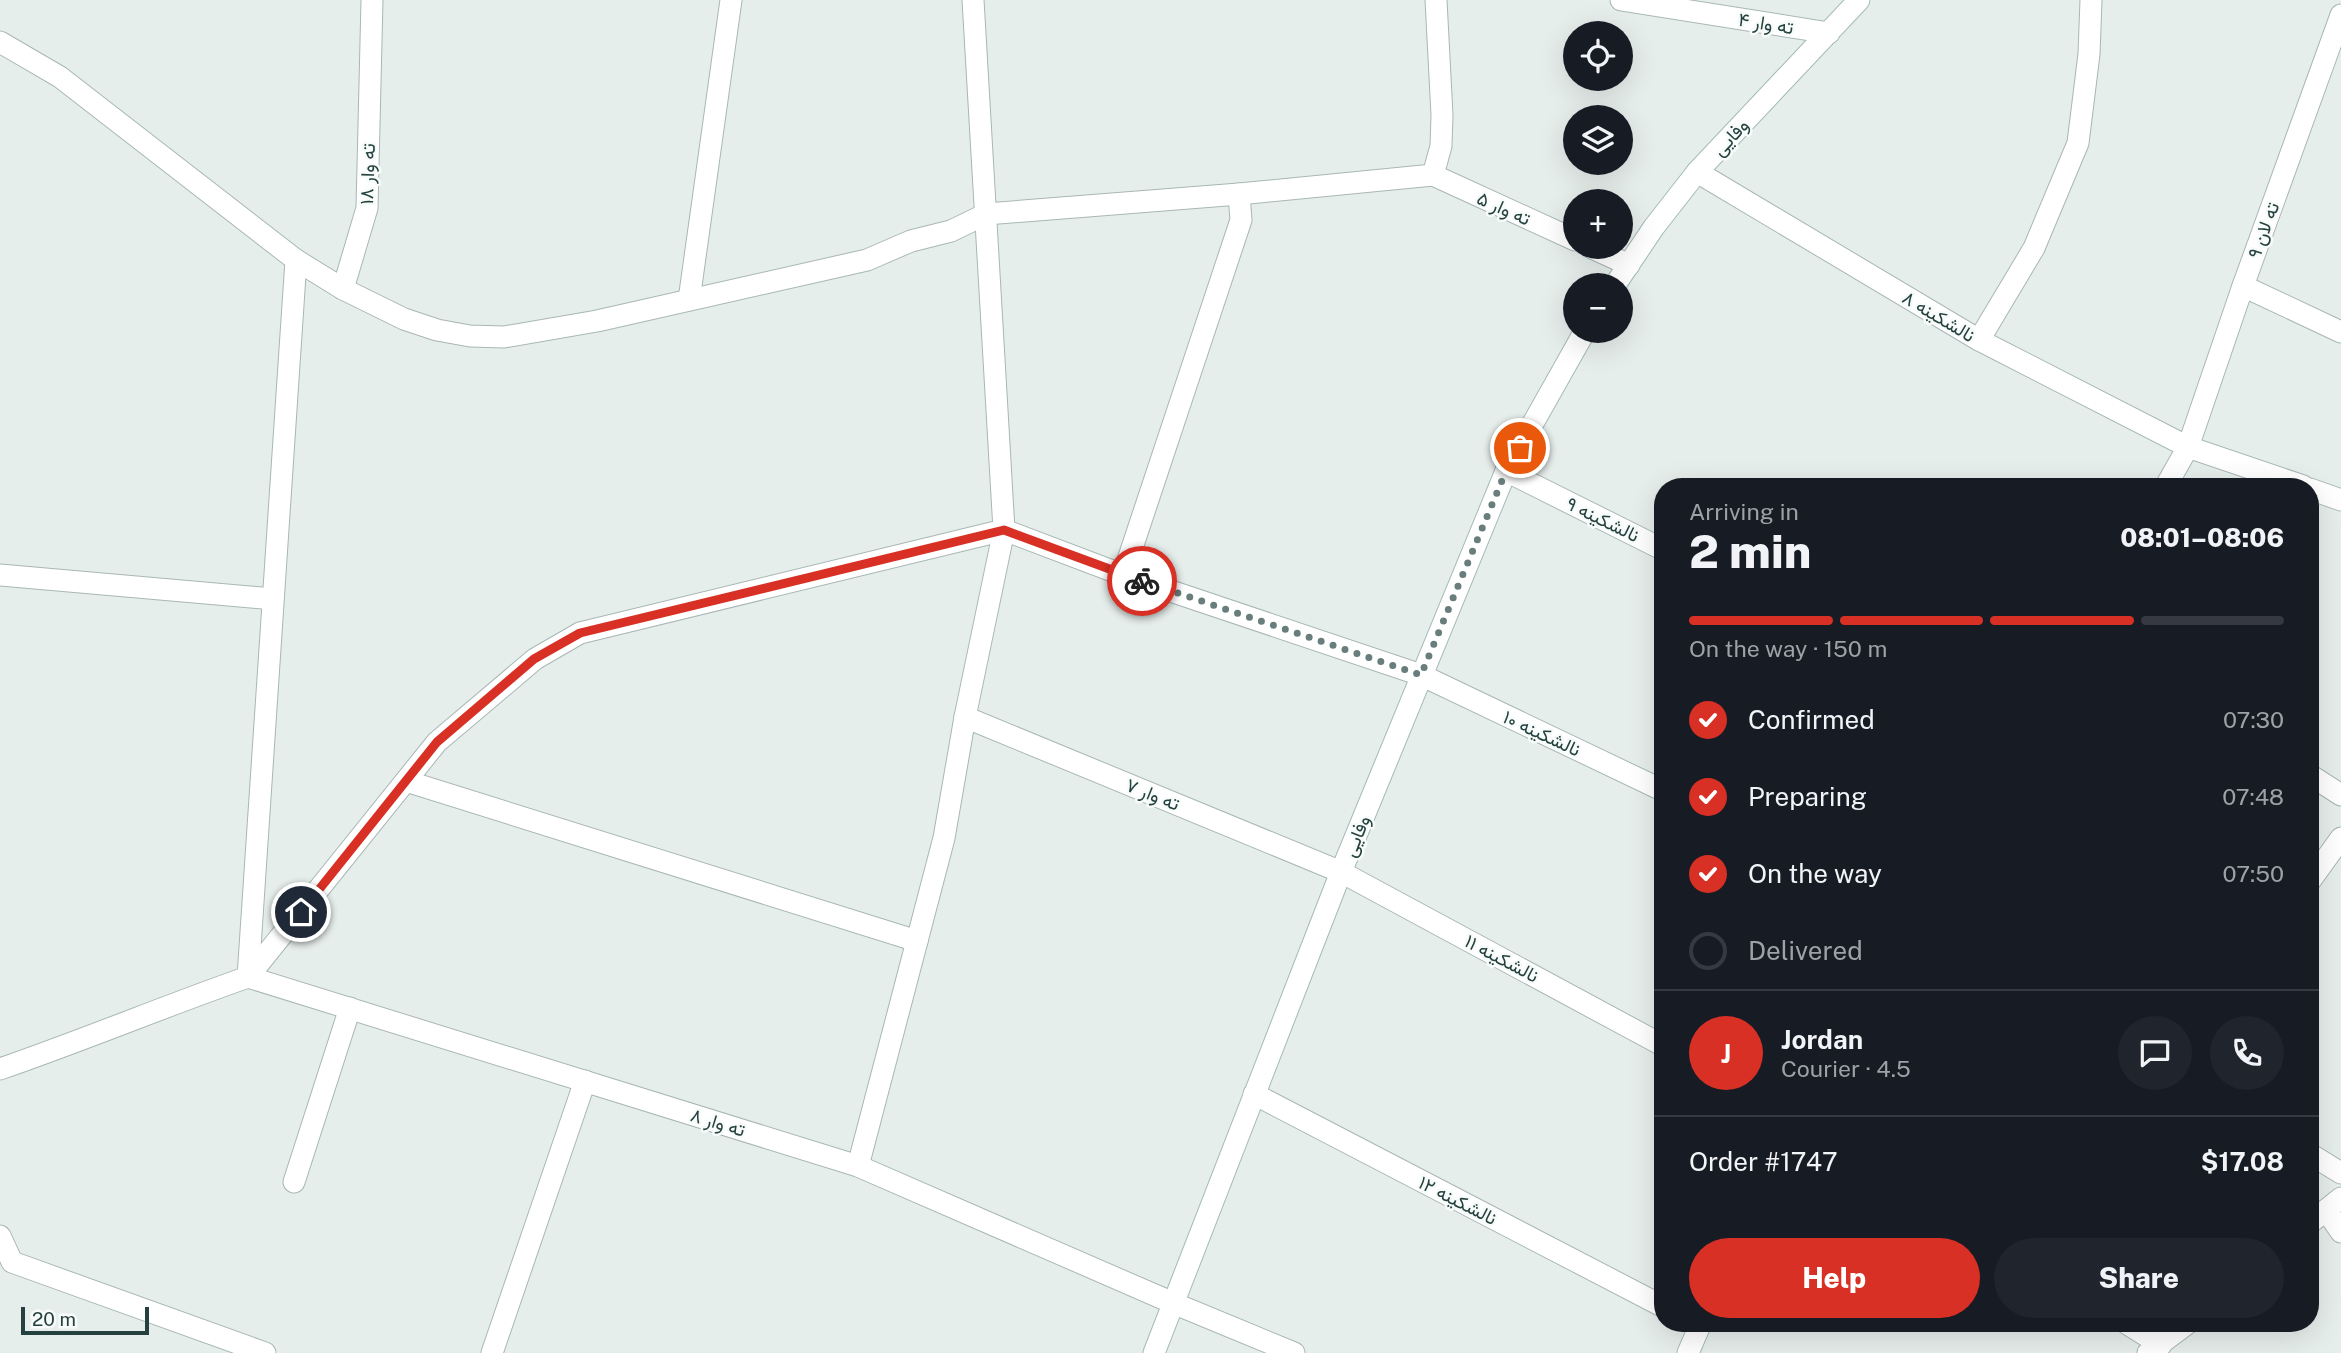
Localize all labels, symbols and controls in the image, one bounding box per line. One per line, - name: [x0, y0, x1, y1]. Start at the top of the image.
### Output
- street label: ته وار ۴: [1737, 8, 1795, 39]
- map controls: [1563, 21, 1633, 343]
- button: locate: [1563, 21, 1633, 91]
- button: layers: [1563, 105, 1633, 175]
- street label: وفایی: [1707, 114, 1753, 161]
- street label: ته وار ۱۸: [355, 143, 380, 205]
- street label: ته وار ۵: [1474, 187, 1534, 230]
- button: +: [1563, 189, 1633, 259]
- street label: ته لان ۹: [2243, 199, 2283, 261]
- button: −: [1563, 273, 1633, 343]
- street label: نالشکینه ۸: [1898, 286, 1979, 347]
- pin: [1490, 418, 1550, 478]
- icon: bag: [1501, 429, 1539, 467]
- street label: نالشکینه ۹: [1562, 492, 1643, 547]
- text: Arriving in: [1689, 498, 1799, 525]
- text: 08:01–08:06: [2120, 522, 2284, 553]
- text: 2 min: [1689, 524, 1811, 578]
- courier: [1107, 546, 1177, 616]
- icon: bike: [1123, 562, 1161, 600]
- text: On the way · 150 m: [1689, 635, 1887, 662]
- icon: check: [1689, 701, 1727, 739]
- text: Confirmed: [1748, 704, 1875, 735]
- street label: نالشکینه ۱۰: [1499, 706, 1584, 761]
- text: 07:30: [2223, 706, 2284, 733]
- street label: ته وار ۷: [1123, 773, 1183, 816]
- icon: check: [1689, 778, 1727, 816]
- text: Preparing: [1748, 781, 1867, 812]
- text: 07:48: [2222, 783, 2284, 810]
- street label: وفایی: [1338, 812, 1375, 860]
- icon: check: [1689, 855, 1727, 893]
- text: On the way: [1748, 858, 1882, 889]
- text: 07:50: [2223, 860, 2284, 887]
- pin: [271, 882, 331, 942]
- icon: home: [282, 893, 320, 931]
- street label: نالشکینه ۱۱: [1461, 929, 1543, 987]
- text: Delivered: [1748, 935, 1863, 966]
- button: chat: [2118, 1016, 2192, 1090]
- button: phone: [2210, 1016, 2284, 1090]
- text: Jordan: [1781, 1024, 1863, 1055]
- text: J: [1721, 1038, 1731, 1069]
- text: Courier · 4.5: [1781, 1055, 1911, 1082]
- street label: ته وار ۸: [688, 1103, 748, 1142]
- text: Order #1747: [1689, 1146, 1838, 1177]
- text: $17.08: [2201, 1146, 2284, 1177]
- street label: نالشکینه ۱۲: [1415, 1171, 1501, 1230]
- button: Help: [1689, 1238, 1980, 1318]
- button: Share: [1994, 1238, 2284, 1318]
- scale bar: [21, 1304, 149, 1336]
- text: 20 m: [32, 1308, 76, 1330]

